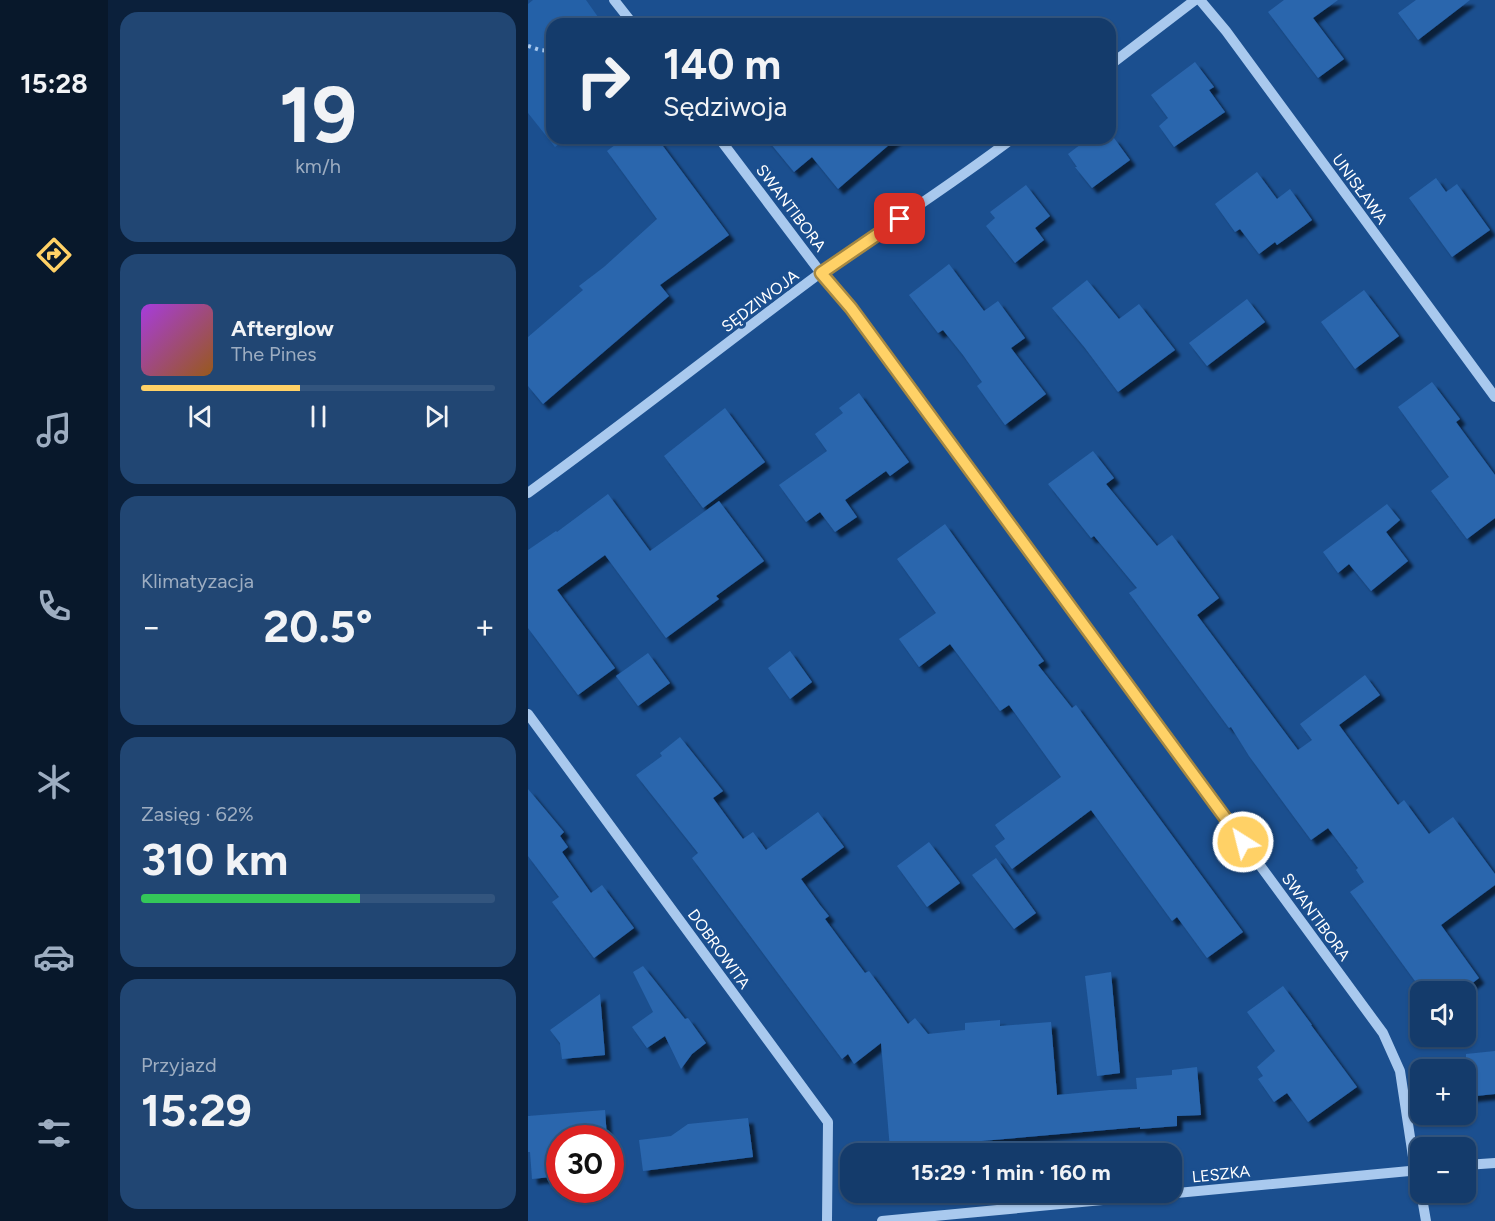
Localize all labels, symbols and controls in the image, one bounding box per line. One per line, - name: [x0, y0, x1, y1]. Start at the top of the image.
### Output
- text: 140 m: [663, 39, 781, 90]
- icon: right: [564, 42, 642, 120]
- text: 15:28: [20, 67, 88, 100]
- text: 19: [279, 68, 357, 162]
- text: Sędziwoja: [663, 90, 787, 123]
- street label: UNISŁAWA: [1328, 150, 1392, 228]
- text: km/h: [295, 154, 341, 178]
- street label: SWANTIBORA: [752, 161, 830, 255]
- pin: [874, 193, 925, 244]
- icon: arrive: [883, 202, 916, 235]
- icon: directions: [33, 234, 75, 276]
- street label: SĘDZIWOJA: [718, 266, 802, 336]
- text: Afterglow: [231, 315, 334, 342]
- text: The Pines: [231, 342, 317, 366]
- icon: previous: [184, 400, 217, 433]
- icon: pause: [302, 400, 335, 433]
- icon: next: [420, 400, 453, 433]
- icon: music: [33, 409, 75, 451]
- text: Klimatyzacja: [141, 569, 254, 593]
- icon: phone: [33, 585, 75, 627]
- text: 20.5°: [263, 599, 373, 653]
- text: −: [141, 607, 162, 646]
- text: +: [474, 607, 495, 646]
- icon: climate: [33, 761, 75, 803]
- text: Zasięg · 62%: [141, 802, 254, 826]
- position arrow: [1211, 810, 1275, 874]
- text: 310 km: [141, 832, 288, 886]
- street label: SWANTIBORA: [1278, 869, 1354, 965]
- street label: DOBROWITA: [684, 905, 754, 993]
- icon: car: [33, 936, 75, 978]
- map controls: [1410, 981, 1476, 1203]
- button: sound: [1410, 981, 1476, 1047]
- text: Przyjazd: [141, 1053, 217, 1077]
- button: +: [1410, 1059, 1476, 1125]
- text: 15:29: [141, 1083, 252, 1137]
- icon: filters: [33, 1112, 75, 1154]
- speed limit sign: 30: [546, 1125, 624, 1203]
- button: −: [1410, 1137, 1476, 1203]
- text: 15:29 · 1 min · 160 m: [911, 1159, 1111, 1186]
- street label: LESZKA: [1191, 1161, 1251, 1187]

